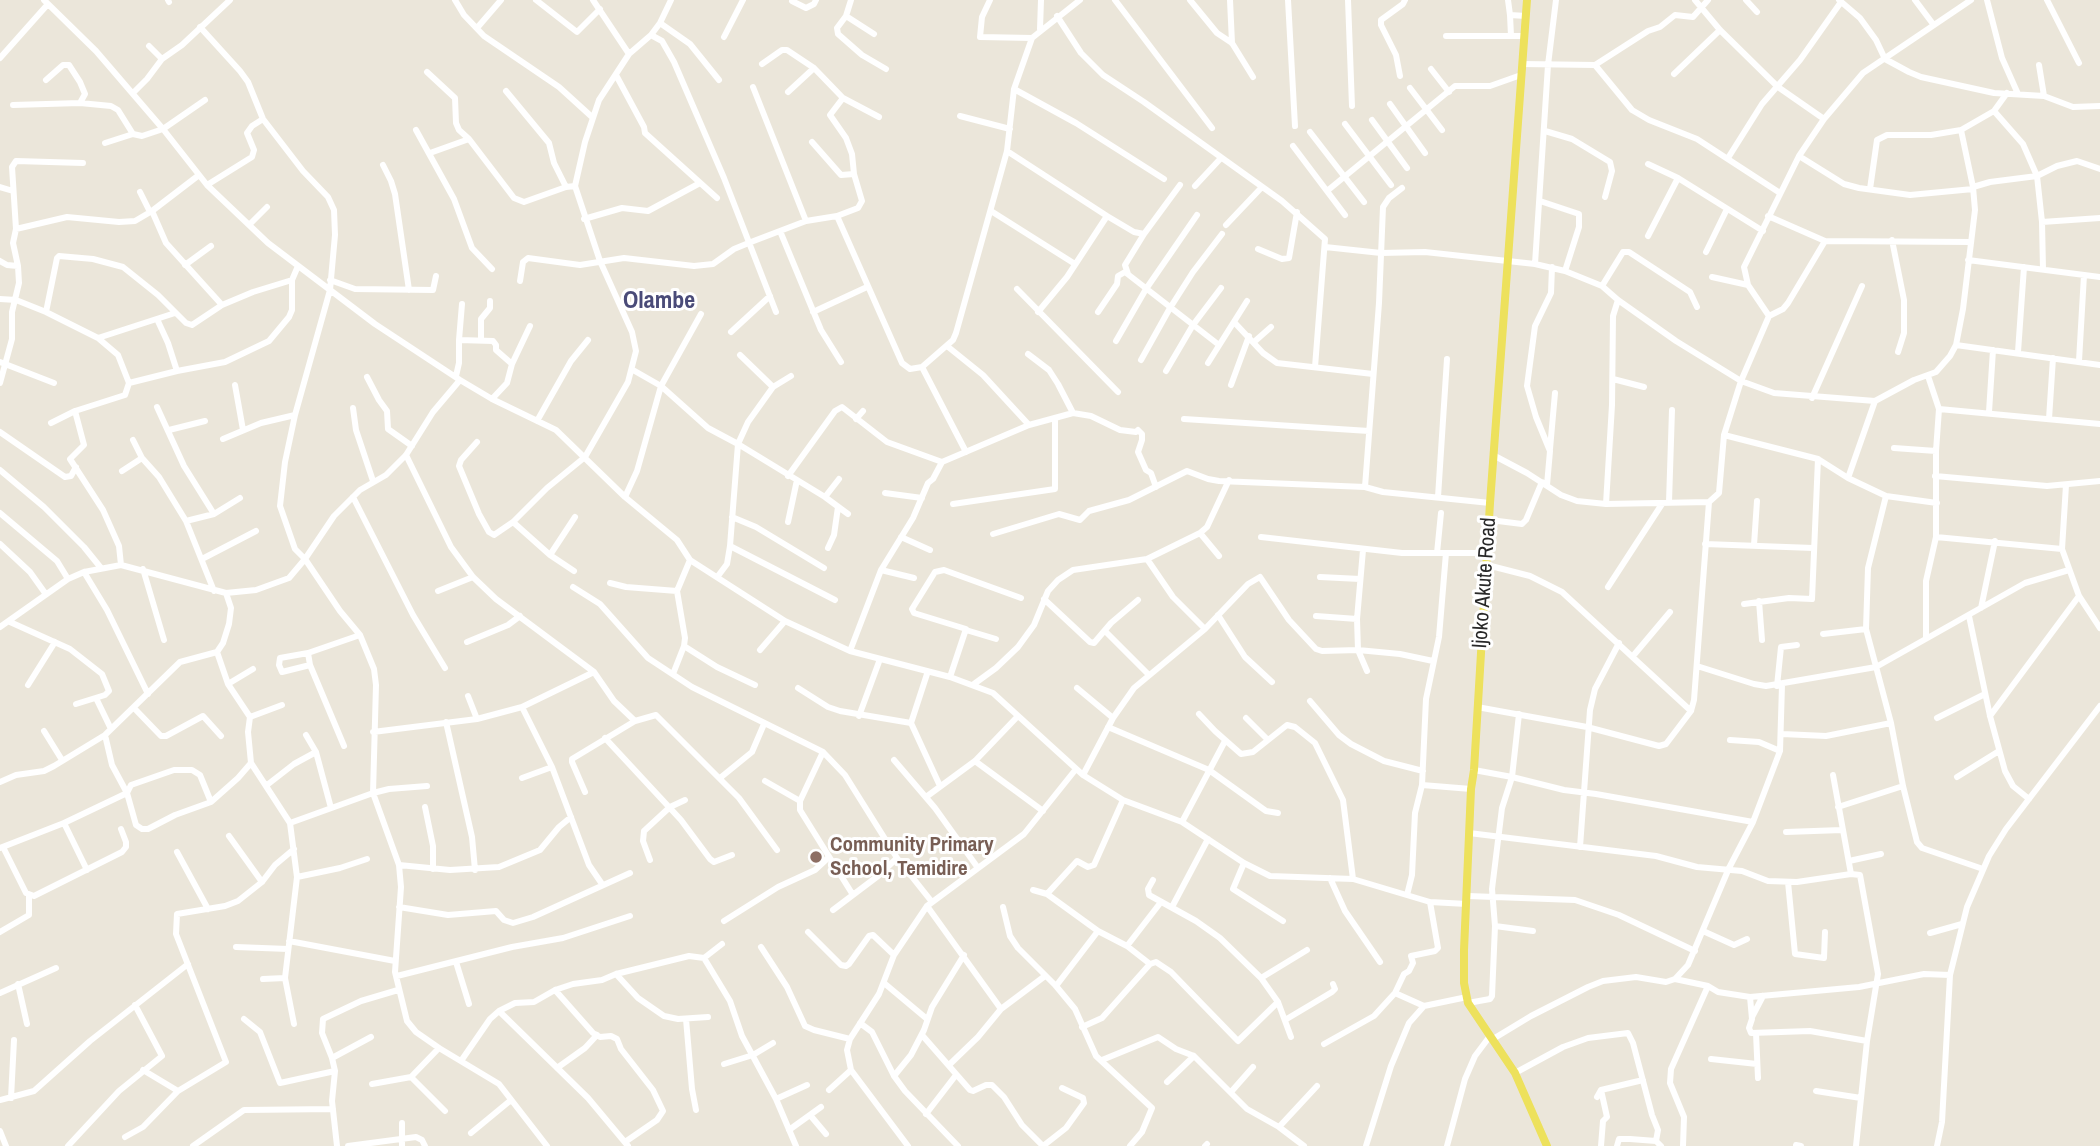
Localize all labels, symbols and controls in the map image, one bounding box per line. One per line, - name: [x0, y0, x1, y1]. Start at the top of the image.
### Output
- district label: Olambe: [623, 288, 695, 316]
- street label: Ijoko Akute Road: [1468, 517, 1502, 649]
- place label: Community Primary School, Temidire: [830, 832, 994, 882]
- marker: Community Primary School, Temidire: [808, 849, 824, 865]

